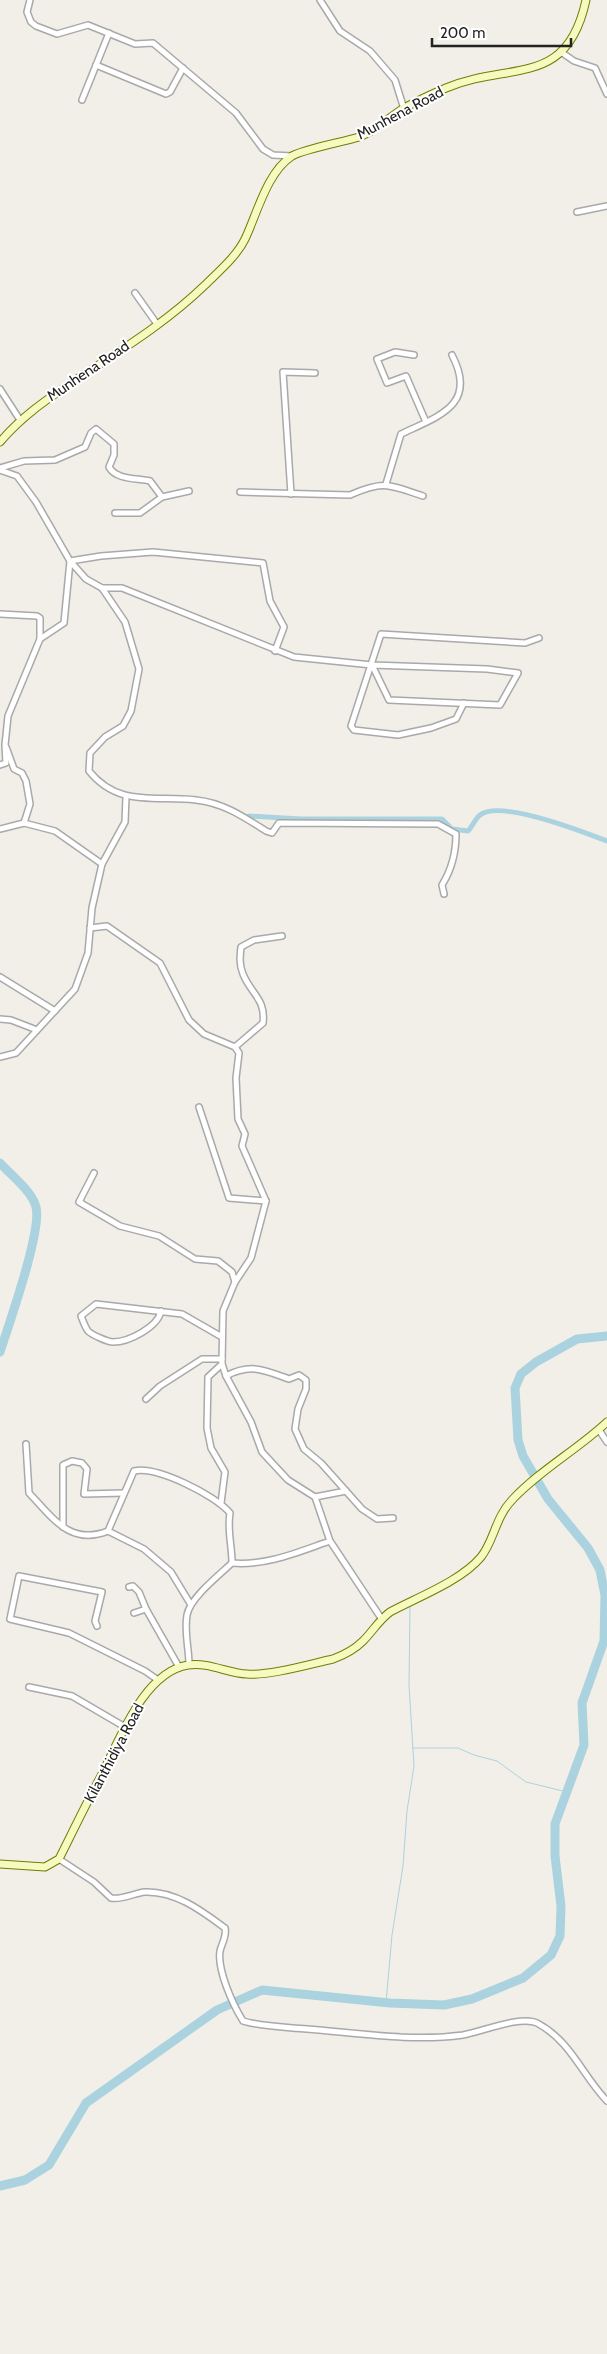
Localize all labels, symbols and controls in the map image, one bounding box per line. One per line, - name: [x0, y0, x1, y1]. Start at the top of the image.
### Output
- scale bar: [432, 15, 571, 47]
- text: 200 m: [440, 24, 485, 42]
- street label: Munhena Road: [354, 83, 446, 143]
- street label: Munhena Road: [43, 337, 133, 405]
- street label: Kilanthidiya Road: [80, 1700, 148, 1806]

